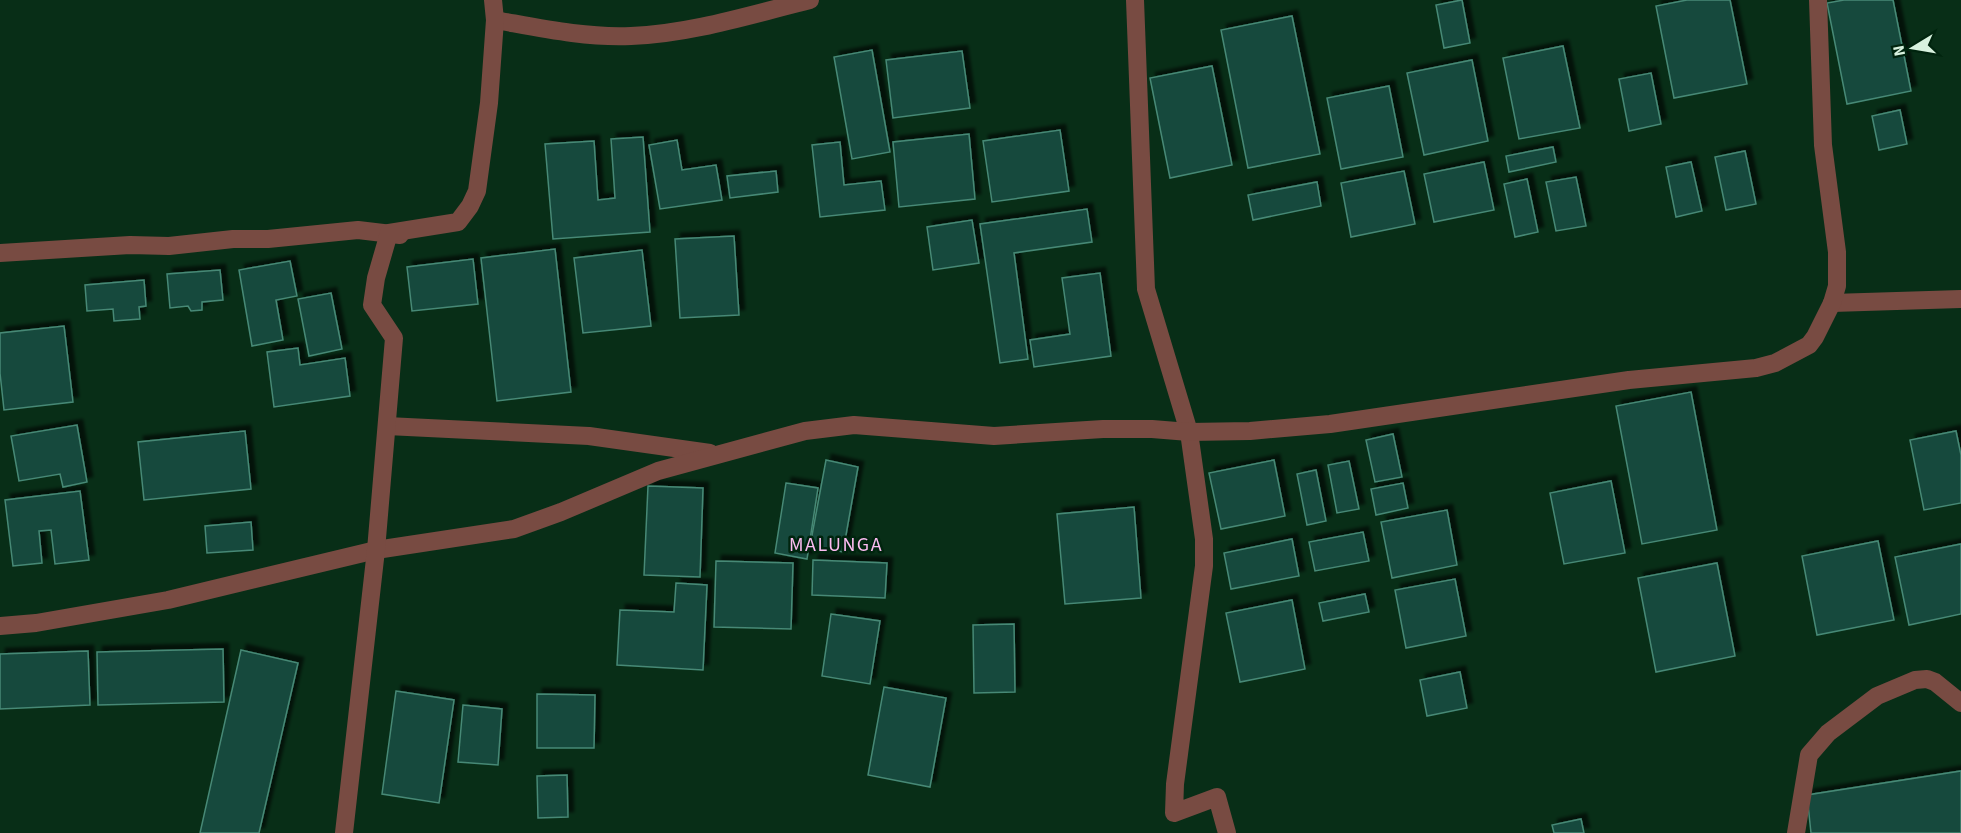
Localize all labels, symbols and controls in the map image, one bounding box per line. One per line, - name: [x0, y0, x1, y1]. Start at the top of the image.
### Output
- north arrow: [1883, 18, 1943, 78]
- text: N: [1887, 43, 1911, 58]
- district label: MALUNGA: [789, 531, 883, 559]

